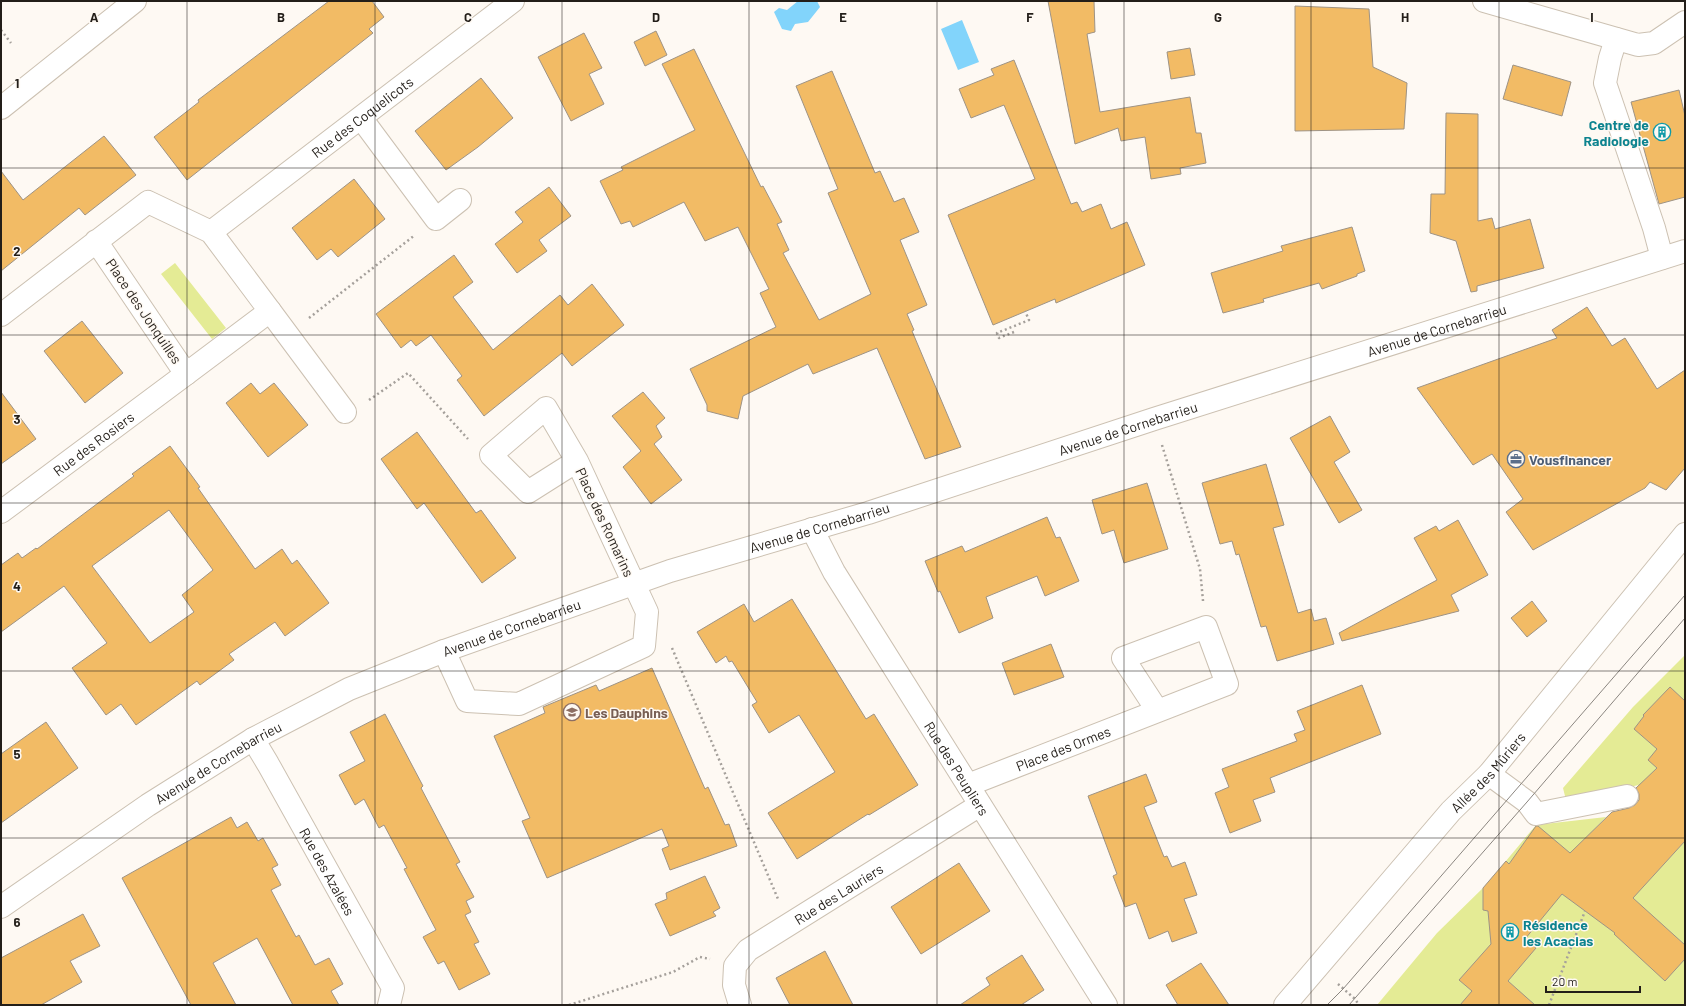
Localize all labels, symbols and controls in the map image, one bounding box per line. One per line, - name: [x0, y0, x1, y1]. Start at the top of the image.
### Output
- text: A: [90, 9, 99, 25]
- text: B: [277, 9, 285, 25]
- text: C: [464, 9, 472, 25]
- text: D: [652, 9, 660, 25]
- text: E: [839, 9, 847, 25]
- text: F: [1026, 9, 1034, 25]
- text: G: [1214, 9, 1222, 25]
- text: H: [1401, 9, 1409, 25]
- text: I: [1590, 9, 1594, 25]
- street label: Rue des Coquelicots: [308, 72, 416, 161]
- text: 1: [15, 75, 19, 91]
- place label: Centre de Radiologie: [1584, 116, 1649, 149]
- building icon: Centre de Radiologie: [1652, 122, 1672, 142]
- text: 2: [13, 243, 21, 259]
- street label: Place des Jonquilles: [102, 255, 186, 367]
- street label: Avenue de Cornebarrieu: [1365, 300, 1508, 360]
- street label: Avenue de Cornebarrieu: [1056, 397, 1199, 458]
- street label: Rue des Rosiers: [49, 407, 137, 479]
- text: 3: [13, 411, 21, 427]
- office icon: Vousfinancer: [1506, 449, 1526, 469]
- place label: Vousfinancer: [1529, 451, 1612, 468]
- street label: Place des Romarins: [572, 465, 638, 580]
- street label: Avenue de Cornebarrieu: [747, 498, 892, 556]
- text: 4: [13, 578, 21, 594]
- street label: Avenue de Cornebarrieu: [440, 595, 583, 659]
- school or university icon: Les Dauphins: [562, 702, 582, 722]
- place label: Les Dauphins: [585, 704, 668, 721]
- street label: Avenue de Cornebarrieu: [152, 717, 284, 807]
- street label: Rue des Peupliers: [921, 718, 993, 819]
- street label: Place des Ormes: [1013, 722, 1113, 774]
- street label: Allée des Mûriers: [1447, 728, 1529, 815]
- text: 5: [13, 746, 21, 762]
- street label: Rue des Azalées: [297, 825, 359, 918]
- street label: Rue des Lauriers: [791, 859, 886, 928]
- text: 6: [14, 914, 21, 930]
- place label: Résidence les Acacias: [1523, 916, 1593, 949]
- building icon: Résidence les Acacias: [1500, 922, 1520, 942]
- scale bar: [1546, 968, 1640, 994]
- text: 20 m: [1552, 974, 1578, 988]

